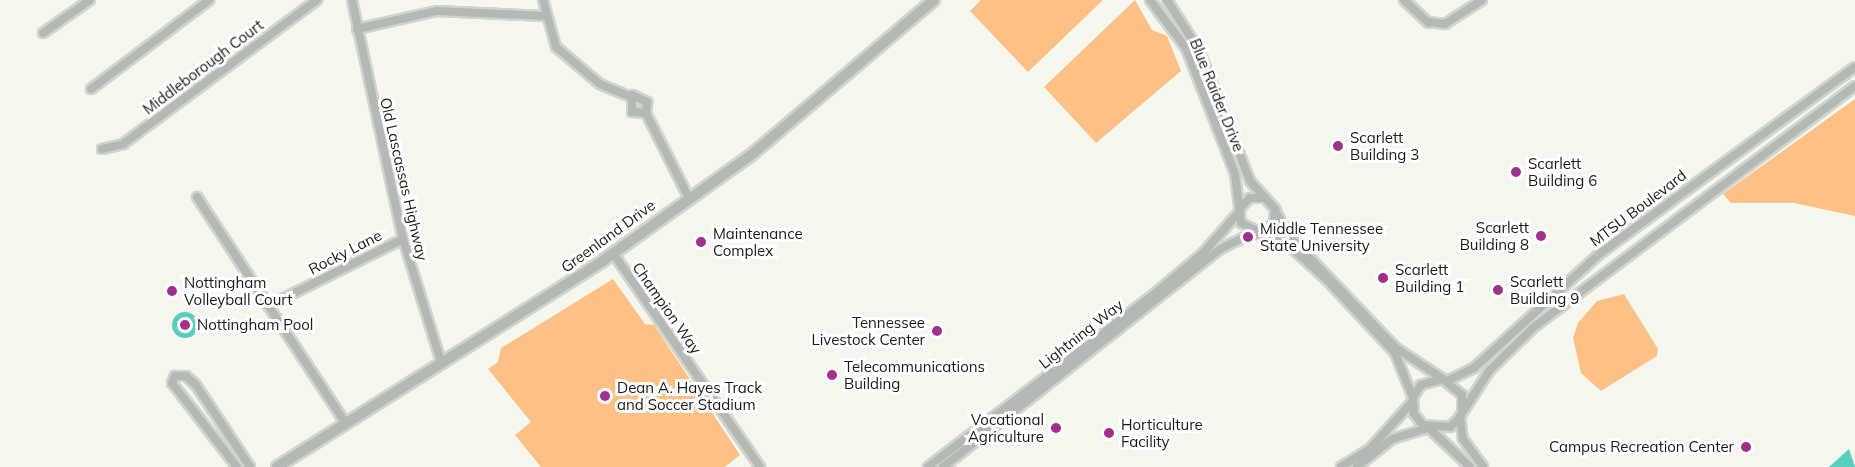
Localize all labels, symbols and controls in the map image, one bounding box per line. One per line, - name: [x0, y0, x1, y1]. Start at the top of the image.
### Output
- street label: Middleborough Court: [139, 16, 267, 118]
- street label: Blue Raider Drive: [1186, 36, 1248, 154]
- street label: Old Lascassas Highway: [376, 96, 432, 262]
- place label: Scarlett Building 3: [1350, 128, 1419, 163]
- marker: Scarlett Building 3: [1331, 139, 1345, 153]
- place label: Scarlett Building 6: [1528, 154, 1597, 189]
- marker: Scarlett Building 6: [1509, 165, 1523, 179]
- street label: MTSU Boulevard: [1586, 166, 1690, 250]
- street label: Greenland Drive: [557, 196, 659, 276]
- place label: Scarlett Building 8: [1460, 218, 1529, 253]
- place label: Middle Tennessee State University: [1260, 219, 1383, 254]
- place label: Maintenance Complex: [713, 224, 803, 259]
- street label: Rocky Lane: [305, 226, 385, 278]
- marker: Scarlett Building 8: [1534, 229, 1548, 243]
- marker: Middle Tennessee State University: [1241, 230, 1255, 244]
- marker: Maintenance Complex: [694, 235, 708, 249]
- street label: Champion Way: [629, 259, 705, 357]
- place label: Scarlett Building 1: [1395, 260, 1464, 295]
- marker: Scarlett Building 1: [1376, 271, 1390, 285]
- place label: Scarlett Building 9: [1510, 272, 1579, 307]
- place label: Nottingham Volleyball Court: [184, 273, 292, 308]
- marker: Scarlett Building 9: [1491, 283, 1505, 297]
- marker: Nottingham Volleyball Court: [165, 284, 179, 298]
- street label: Lightning Way: [1035, 296, 1127, 372]
- place label: Tennessee Livestock Center: [812, 313, 925, 348]
- place label: Nottingham Pool: [197, 316, 313, 334]
- marker: Nottingham Pool: [178, 318, 192, 332]
- marker: Tennessee Livestock Center: [930, 324, 944, 338]
- place label: Telecommunications Building: [844, 357, 985, 392]
- marker: Telecommunications Building: [825, 368, 839, 382]
- place label: Dean A. Hayes Track and Soccer Stadium: [617, 378, 762, 413]
- marker: Dean A. Hayes Track and Soccer Stadium: [598, 389, 612, 403]
- place label: Vocational Agriculture: [968, 410, 1044, 445]
- place label: Horticulture Facility: [1121, 415, 1203, 450]
- marker: Vocational Agriculture: [1049, 421, 1063, 435]
- marker: Horticulture Facility: [1102, 426, 1116, 440]
- place label: Campus Recreation Center: [1549, 438, 1734, 456]
- marker: Campus Recreation Center: [1739, 440, 1753, 454]

